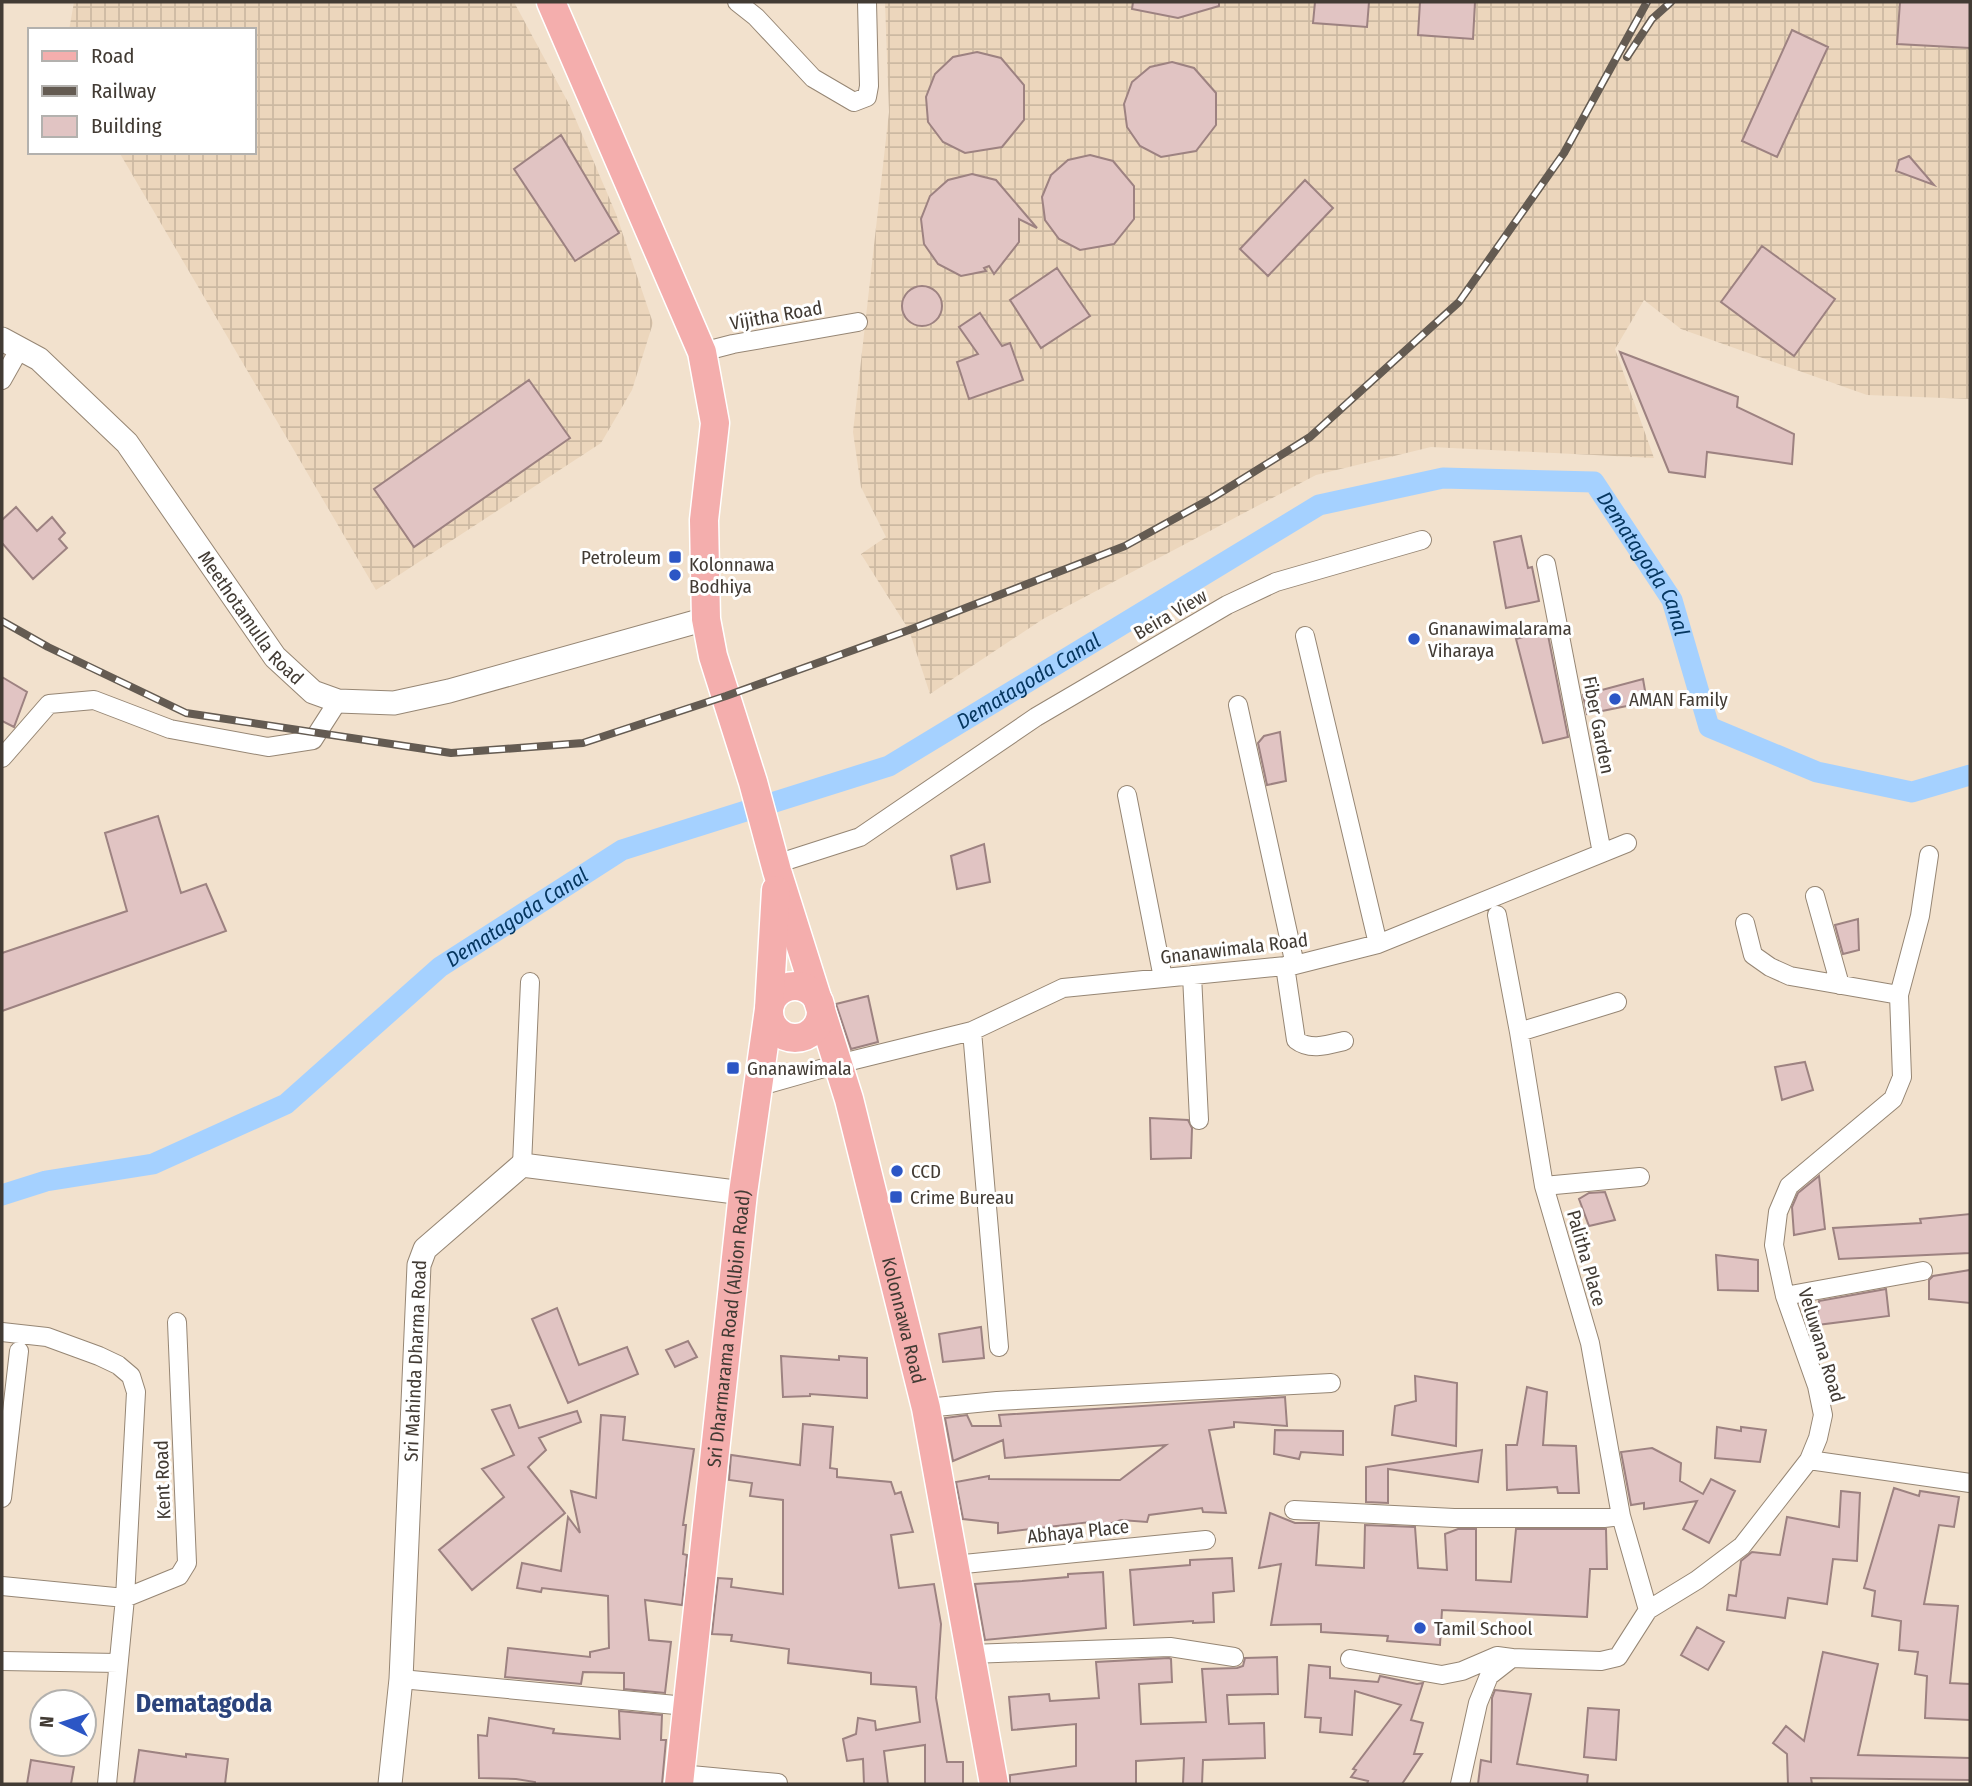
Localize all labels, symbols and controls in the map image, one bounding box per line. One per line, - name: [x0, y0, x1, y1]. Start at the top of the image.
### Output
- legend: [28, 28, 256, 154]
- text: Road: [91, 43, 135, 69]
- text: Railway: [91, 78, 157, 104]
- text: Building: [91, 113, 162, 139]
- street label: Vijitha Road: [728, 296, 824, 335]
- water label: Dematagoda Canal: [1591, 487, 1695, 639]
- place label: Petroleum: [581, 546, 661, 569]
- street label: Meethotamulla Road: [193, 547, 308, 689]
- marker: Petroleum: [667, 549, 683, 565]
- place label: Kolonnawa Bodhiya: [689, 553, 774, 598]
- marker: Kolonnawa Bodhiya: [667, 567, 683, 583]
- street label: Beira View: [1130, 584, 1211, 645]
- place label: Gnanawimalarama Viharaya: [1428, 617, 1572, 662]
- water label: Dematagoda Canal: [952, 628, 1105, 735]
- marker: Gnanawimalarama Viharaya: [1406, 631, 1422, 647]
- street label: Fiber Garden: [1578, 674, 1619, 776]
- place label: AMAN Family: [1629, 688, 1728, 711]
- marker: AMAN Family: [1607, 691, 1623, 707]
- water label: Dematagoda Canal: [441, 862, 593, 973]
- street label: Gnanawimala Road: [1159, 928, 1309, 969]
- place label: Gnanawimala: [747, 1057, 852, 1080]
- marker: Gnanawimala: [725, 1060, 741, 1076]
- place label: CCD: [911, 1160, 941, 1183]
- marker: CCD: [889, 1163, 905, 1179]
- place label: Crime Bureau: [910, 1186, 1014, 1209]
- street label: Sri Dharmarama Road (Albion Road): [702, 1188, 755, 1469]
- marker: Crime Bureau: [888, 1189, 904, 1205]
- street label: Palitha Place: [1562, 1207, 1611, 1309]
- street label: Kolonnawa Road: [877, 1255, 930, 1386]
- street label: Sri Mahinda Dharma Road: [399, 1260, 431, 1462]
- street label: Veluwana Road: [1793, 1285, 1850, 1405]
- street label: Kent Road: [150, 1440, 175, 1520]
- street label: Abhaya Place: [1026, 1515, 1130, 1548]
- place label: Tamil School: [1434, 1617, 1533, 1640]
- marker: Tamil School: [1412, 1620, 1428, 1636]
- north arrow: [28, 1688, 98, 1758]
- district label: Dematagoda: [136, 1688, 272, 1719]
- text: N: [35, 1715, 58, 1728]

